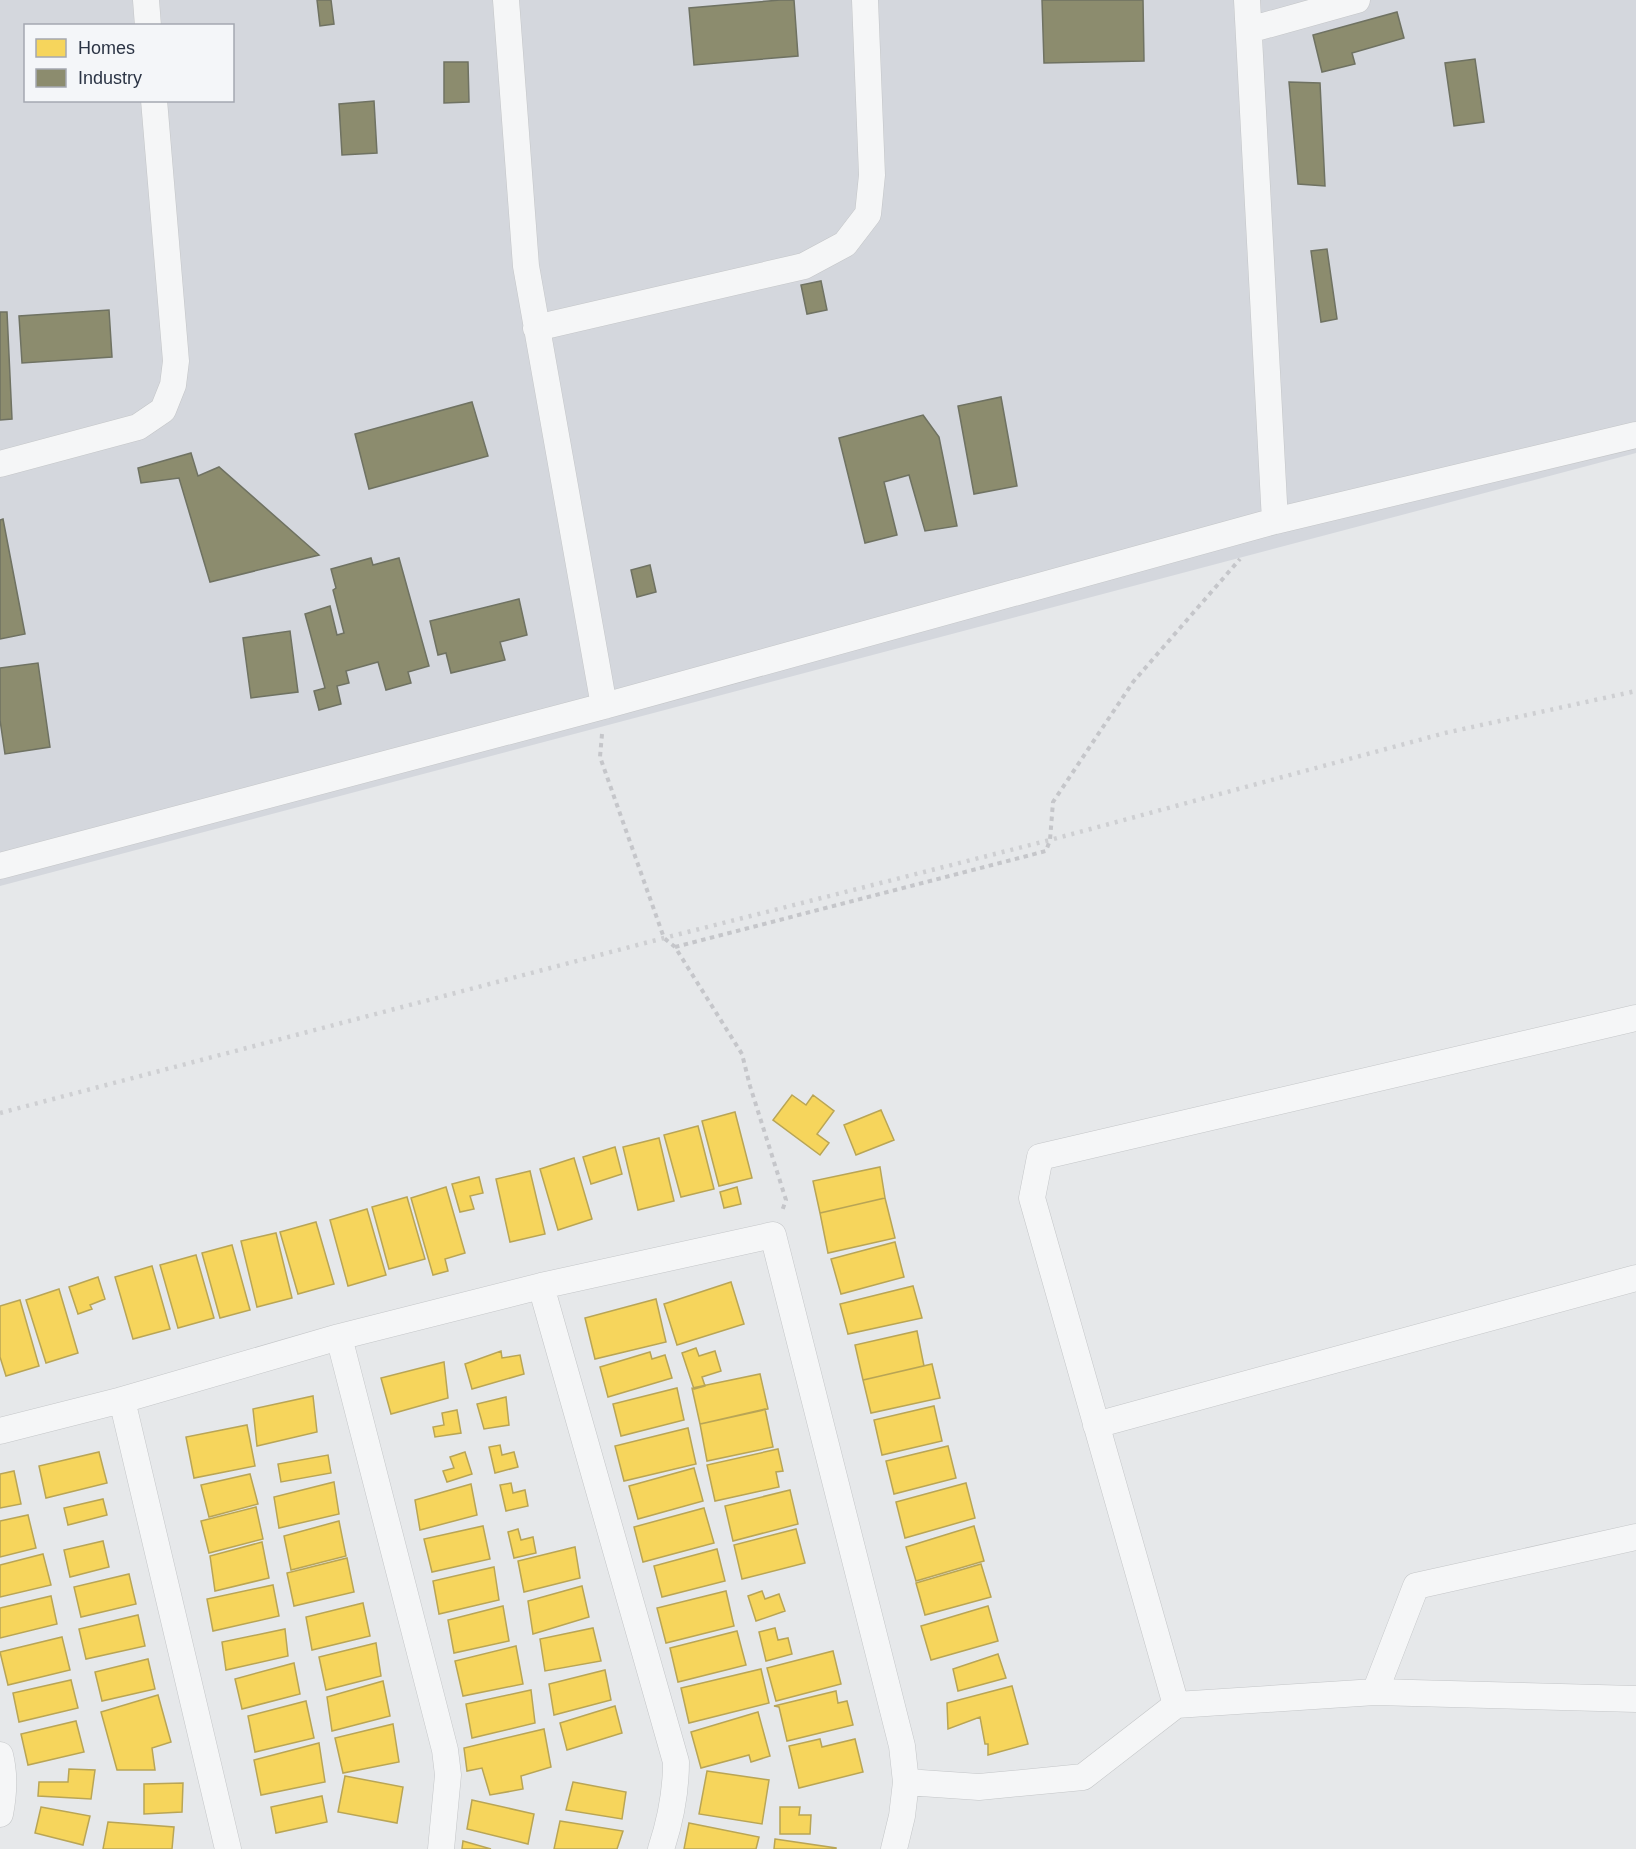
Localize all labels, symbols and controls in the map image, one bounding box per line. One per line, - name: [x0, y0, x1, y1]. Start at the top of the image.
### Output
- legend: [24, 24, 234, 102]
- text: Homes: [78, 38, 135, 58]
- text: Industry: [78, 68, 142, 88]

